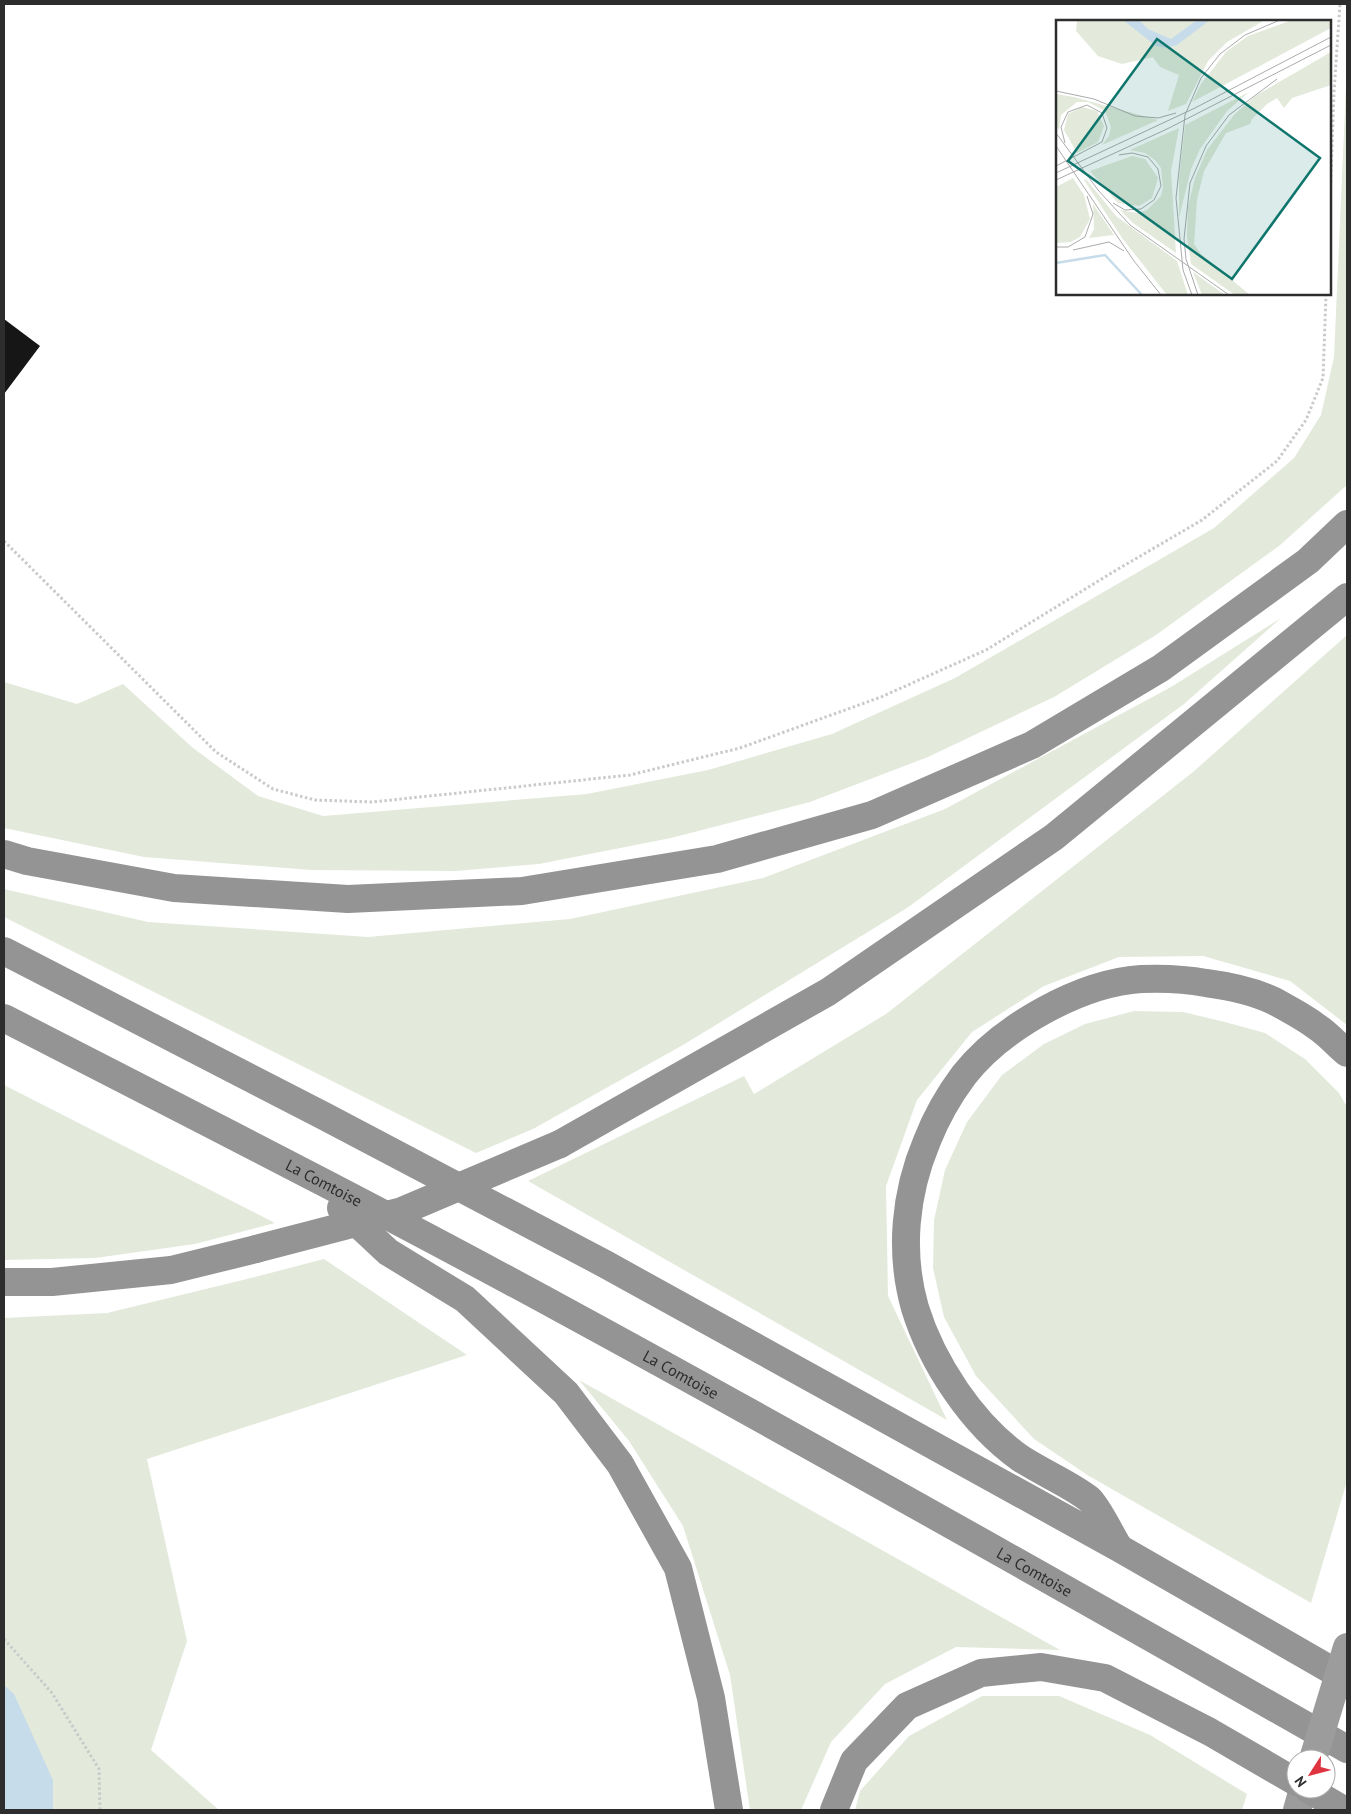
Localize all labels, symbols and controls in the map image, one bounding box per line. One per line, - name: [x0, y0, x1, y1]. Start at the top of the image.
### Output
- inset map: [1056, 20, 1331, 295]
- street label: La Comtoise: [282, 1155, 366, 1211]
- street label: La Comtoise: [640, 1345, 722, 1403]
- street label: La Comtoise: [993, 1542, 1076, 1601]
- north arrow: [1286, 1749, 1336, 1799]
- text: N: [1290, 1773, 1310, 1791]

